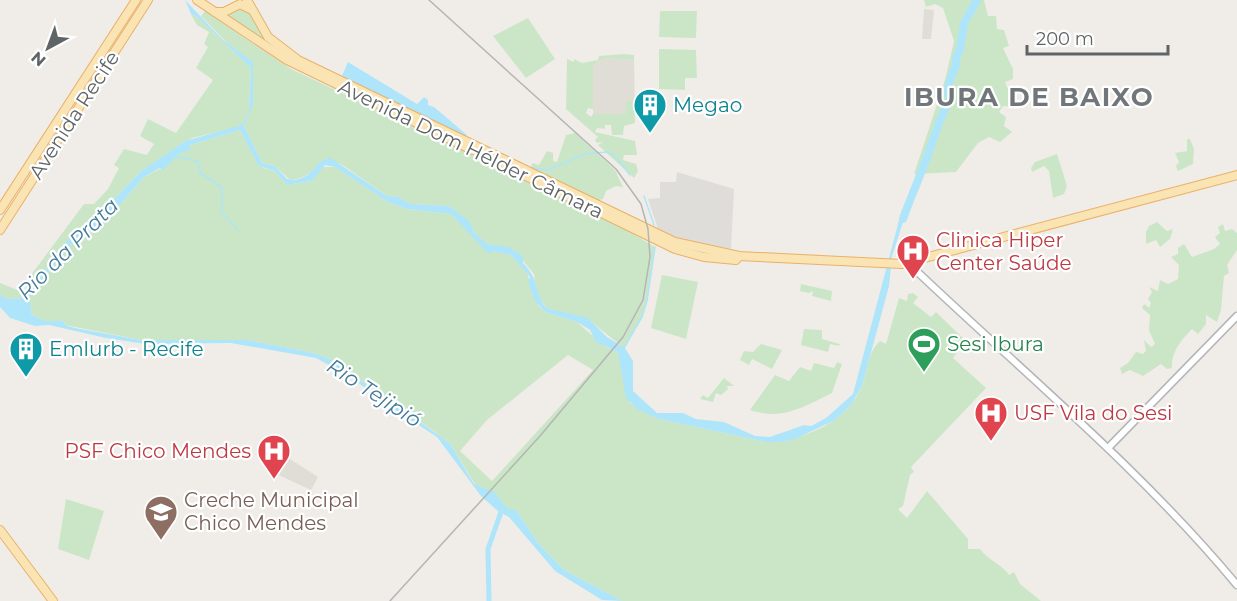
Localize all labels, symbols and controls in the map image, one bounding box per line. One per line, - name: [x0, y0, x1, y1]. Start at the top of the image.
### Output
- north arrow: [18, 18, 78, 78]
- scale bar: [1027, 18, 1168, 56]
- text: 200 m: [1036, 28, 1094, 50]
- street label: Avenida Recife: [24, 47, 124, 183]
- text: N: [27, 48, 50, 70]
- street label: Avenida Dom Hélder Câmara: [335, 74, 607, 224]
- district label: IBURA DE BAIXO: [904, 81, 1154, 113]
- building icon: Megao: [632, 87, 668, 134]
- place label: Megao: [673, 93, 742, 117]
- water label: Rio da Prata: [12, 193, 123, 304]
- place label: Clinica Hiper Center Saúde: [936, 228, 1072, 275]
- hospital icon: Clinica Hiper Center Saúde: [895, 233, 931, 280]
- sports icon: Sesi Ibura: [906, 326, 942, 373]
- building icon: Emlurb - Recife: [8, 331, 44, 378]
- place label: Sesi Ibura: [947, 332, 1044, 356]
- place label: Emlurb - Recife: [49, 337, 204, 361]
- water label: Rio Tejipió: [322, 353, 426, 432]
- hospital icon: USF Vila do Sesi: [973, 395, 1009, 442]
- place label: USF Vila do Sesi: [1014, 401, 1172, 425]
- hospital icon: PSF Chico Mendes: [256, 433, 292, 480]
- place label: PSF Chico Mendes: [64, 439, 251, 463]
- place label: Creche Municipal Chico Mendes: [184, 488, 359, 535]
- school or university icon: Creche Municipal Chico Mendes: [143, 494, 179, 541]

